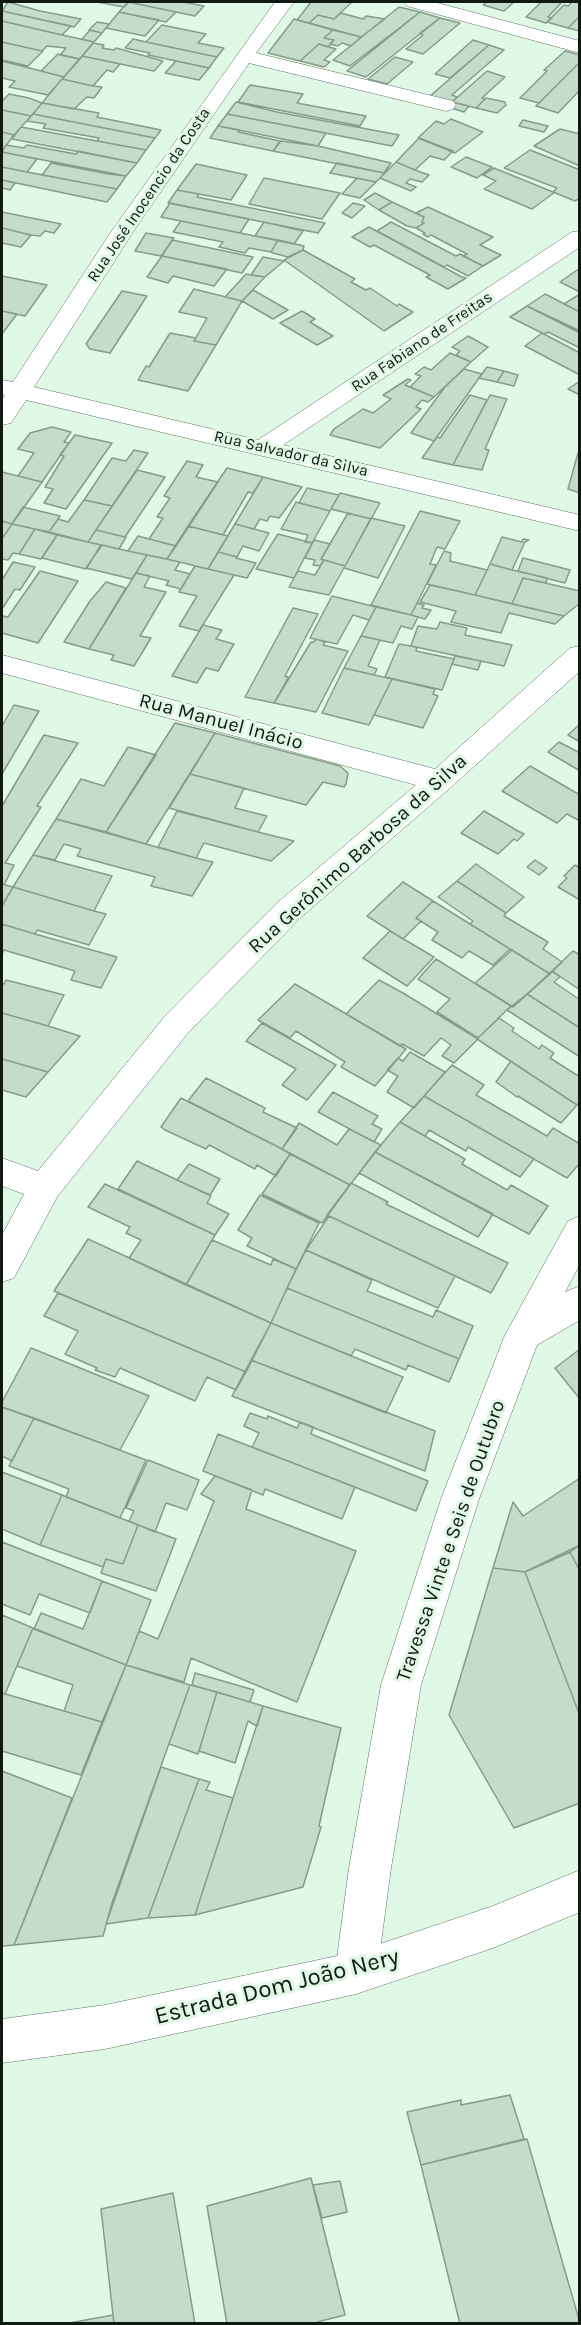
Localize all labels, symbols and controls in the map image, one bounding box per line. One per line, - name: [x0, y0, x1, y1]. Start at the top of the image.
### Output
- street label: Rua José Inocencio da Costa: [83, 104, 215, 286]
- street label: Rua Fabiano de Freitas: [348, 288, 496, 396]
- street label: Rua Salvador da Silva: [212, 427, 370, 481]
- street label: Rua Manuel Inácio: [136, 689, 306, 755]
- street label: Rua Gerônimo Barbosa da Silva: [244, 749, 472, 959]
- street label: Travessa Vinte e Seis de Outubro: [391, 1397, 511, 1685]
- street label: Estrada Dom João Nery: [152, 1943, 402, 2031]

